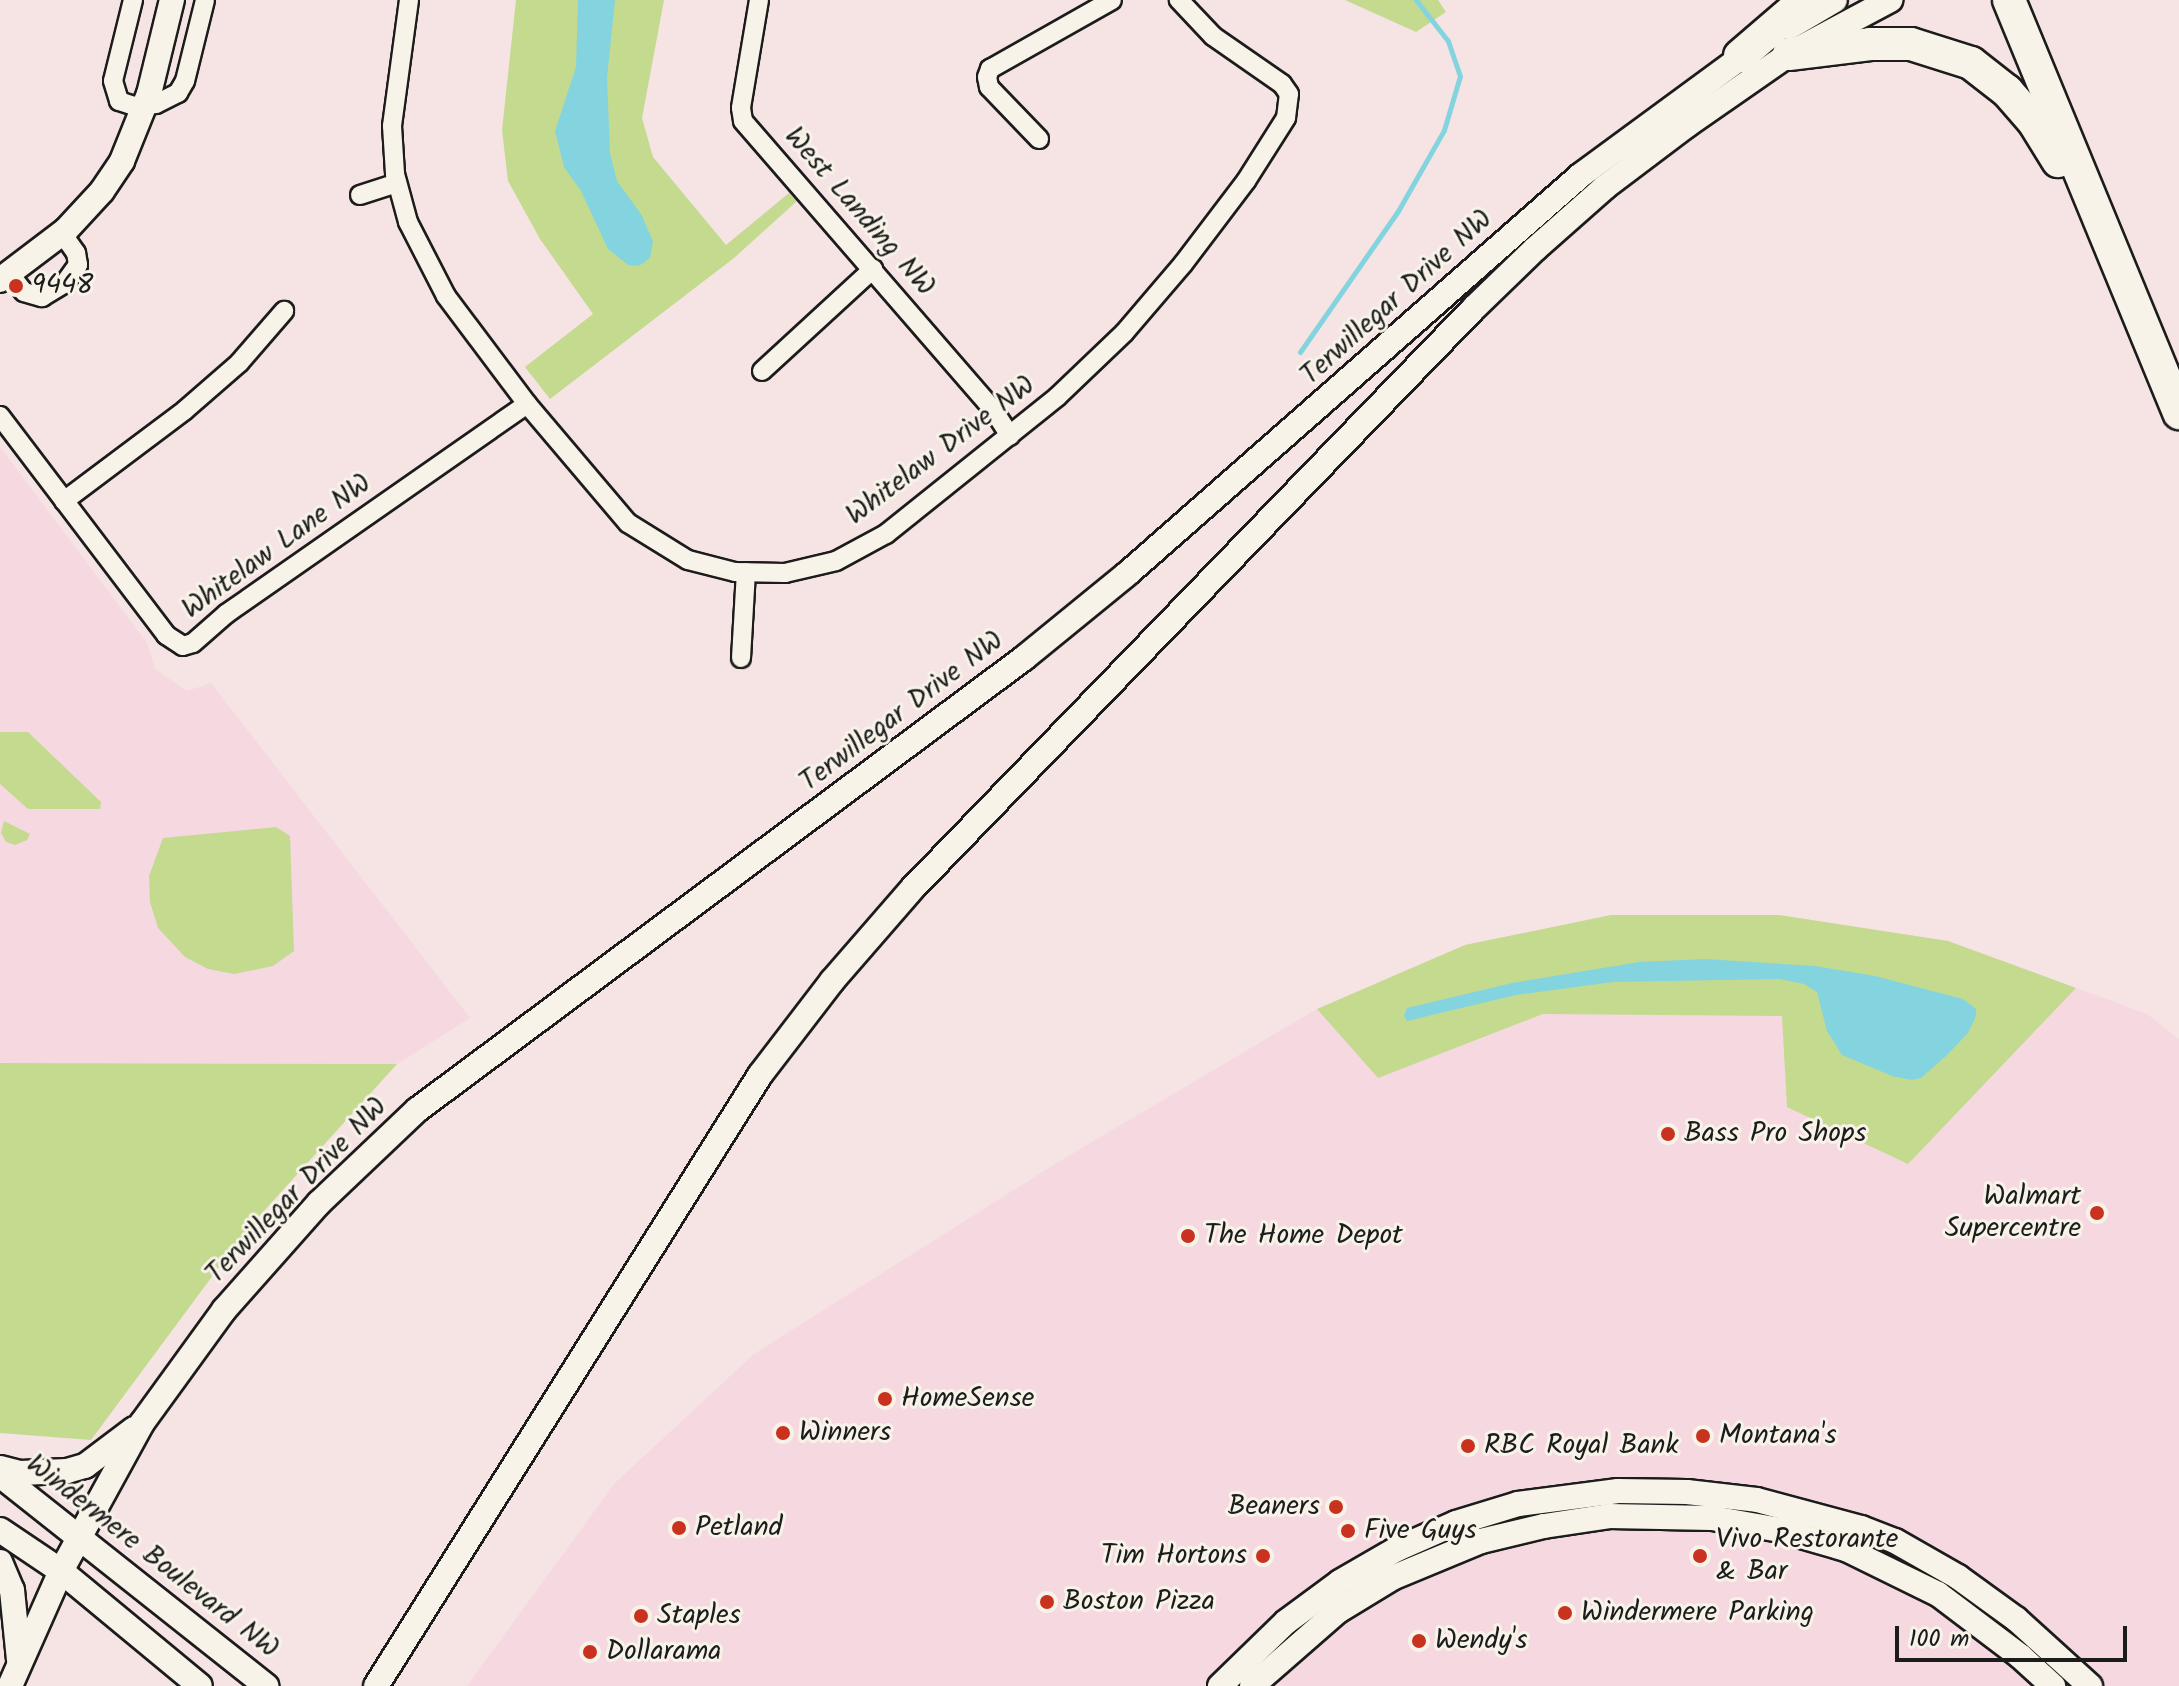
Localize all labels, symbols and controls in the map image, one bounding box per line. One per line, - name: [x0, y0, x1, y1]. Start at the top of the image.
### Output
- street label: West Landing NW: [777, 121, 941, 303]
- street label: Terwillegar Drive NW: [1294, 203, 1500, 393]
- place label: 9448: [32, 269, 93, 303]
- marker: 9448: [7, 277, 25, 295]
- street label: Whitelaw Drive NW: [840, 369, 1042, 533]
- street label: Whitelaw Lane NW: [176, 467, 378, 627]
- street label: Terwillegar Drive NW: [794, 625, 1010, 799]
- street label: Terwillegar Drive NW: [199, 1091, 395, 1291]
- place label: Bass Pro Shops: [1684, 1117, 1866, 1151]
- marker: Bass Pro Shops: [1659, 1125, 1677, 1143]
- place label: Walmart Supercentre: [1945, 1180, 2081, 1246]
- marker: Walmart Supercentre: [2088, 1204, 2106, 1222]
- place label: The Home Depot: [1204, 1219, 1403, 1253]
- marker: The Home Depot: [1179, 1227, 1197, 1245]
- place label: HomeSense: [901, 1382, 1034, 1416]
- marker: HomeSense: [876, 1390, 894, 1408]
- place label: Winners: [799, 1416, 891, 1450]
- place label: Montana's: [1719, 1419, 1837, 1453]
- marker: Winners: [774, 1424, 792, 1442]
- marker: Montana's: [1694, 1427, 1712, 1445]
- place label: RBC Royal Bank: [1484, 1429, 1679, 1463]
- marker: RBC Royal Bank: [1459, 1437, 1477, 1455]
- street label: Windermere Boulevard NW: [19, 1448, 285, 1666]
- place label: Beaners: [1228, 1490, 1320, 1524]
- marker: Beaners: [1327, 1498, 1345, 1516]
- place label: Petland: [695, 1511, 783, 1545]
- place label: Five Guys: [1364, 1514, 1477, 1548]
- marker: Petland: [670, 1519, 688, 1537]
- marker: Five Guys: [1339, 1522, 1357, 1540]
- place label: Vivo Restorante & Bar: [1716, 1523, 1898, 1589]
- place label: Tim Hortons: [1101, 1539, 1247, 1573]
- marker: Tim Hortons: [1254, 1547, 1272, 1565]
- marker: Vivo Restorante & Bar: [1691, 1547, 1709, 1565]
- place label: Boston Pizza: [1063, 1585, 1215, 1619]
- marker: Boston Pizza: [1038, 1593, 1056, 1611]
- place label: Windermere Parking: [1581, 1596, 1814, 1630]
- place label: Staples: [657, 1599, 741, 1633]
- marker: Windermere Parking: [1556, 1604, 1574, 1622]
- marker: Staples: [632, 1607, 650, 1625]
- scale bar: [1899, 1610, 2131, 1660]
- text: 100 m: [1909, 1620, 1969, 1659]
- place label: Wendy's: [1435, 1624, 1528, 1658]
- marker: Wendy's: [1410, 1632, 1428, 1650]
- place label: Dollarama: [606, 1635, 721, 1669]
- marker: Dollarama: [581, 1643, 599, 1661]

